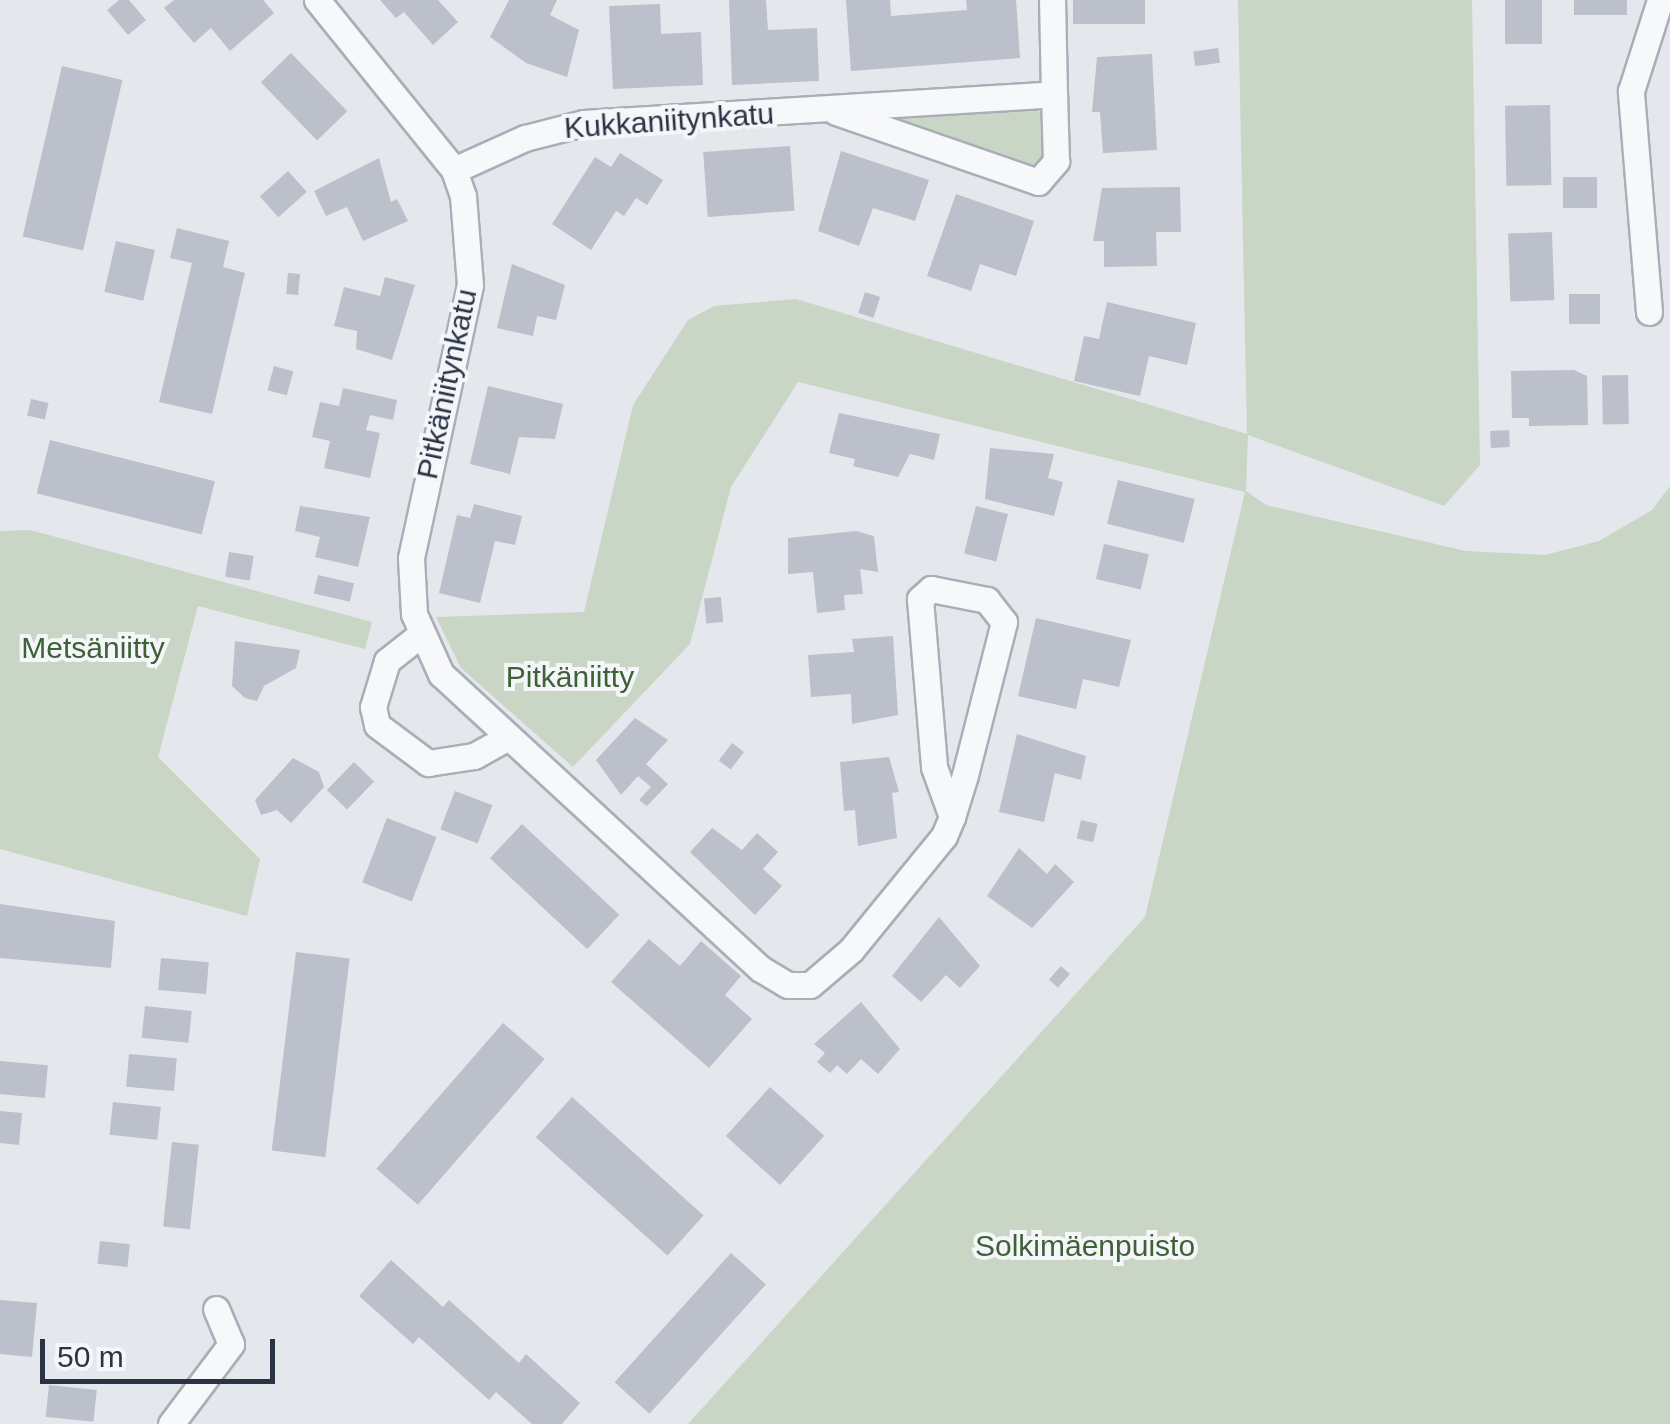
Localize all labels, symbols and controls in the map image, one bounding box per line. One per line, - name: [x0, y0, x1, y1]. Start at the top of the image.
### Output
- street label: Kukkaniitynkatu: [563, 96, 775, 146]
- street label: Pitkäniitynkatu: [409, 286, 485, 482]
- park label: Metsäniitty: [21, 630, 165, 666]
- park label: Pitkäniitty: [506, 659, 634, 695]
- park label: Solkimäenpuisto: [975, 1228, 1195, 1264]
- scale bar: [45, 1319, 280, 1381]
- text: 50 m: [57, 1340, 124, 1373]

